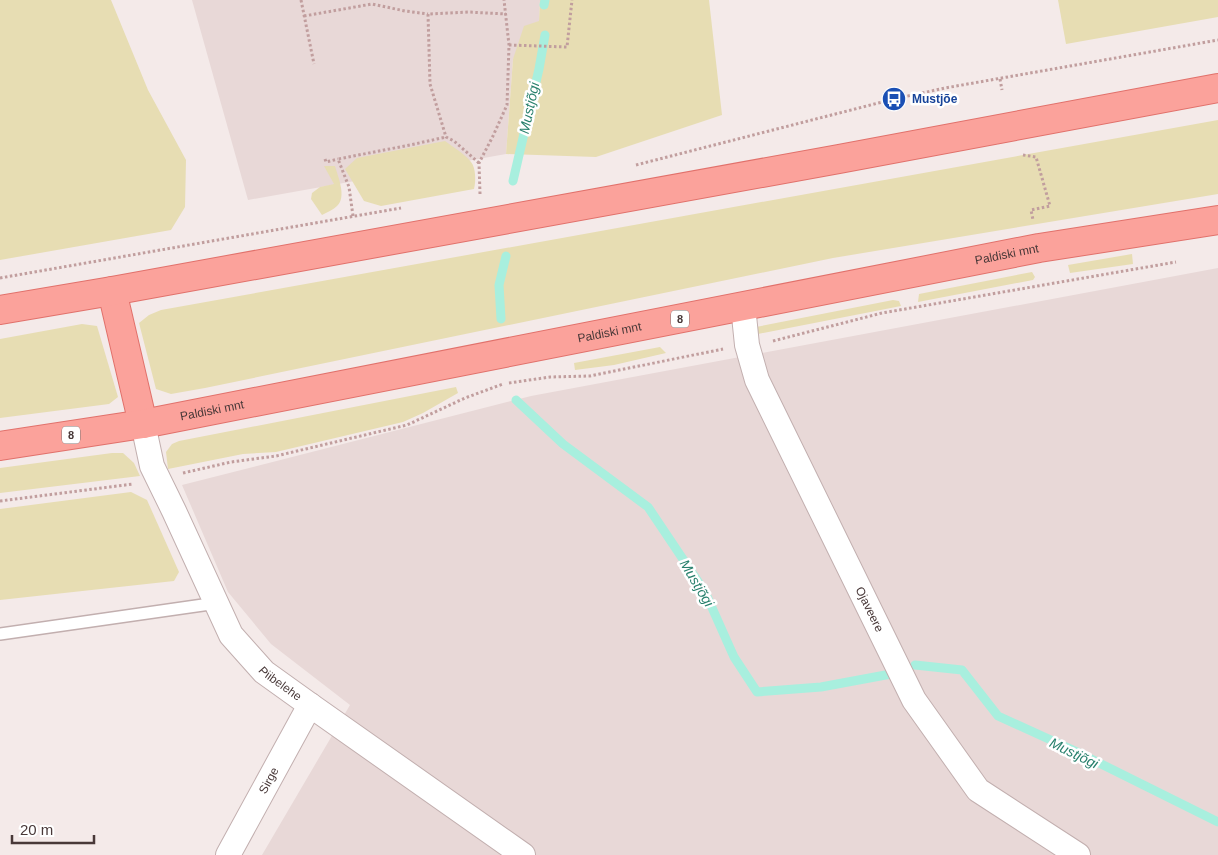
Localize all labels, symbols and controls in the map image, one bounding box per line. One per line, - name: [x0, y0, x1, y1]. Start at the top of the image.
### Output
- water label: Mustjõgi: [516, 80, 542, 135]
- bus stop icon: Mustjõe: [881, 86, 907, 112]
- place label: Mustjõe: [912, 92, 958, 106]
- street label: Paldiski mnt: [974, 241, 1041, 267]
- road number: 8: [671, 310, 689, 328]
- street label: Paldiski mnt: [576, 319, 643, 345]
- street label: Paldiski mnt: [179, 397, 246, 424]
- road number: 8: [62, 426, 80, 444]
- water label: Mustjõgi: [677, 557, 718, 610]
- street label: Ojaveere: [852, 584, 887, 635]
- street label: Piibelehe: [256, 664, 305, 704]
- water label: Mustjõgi: [1047, 734, 1102, 772]
- street label: Sirge: [256, 764, 282, 796]
- scale bar: [12, 812, 95, 844]
- text: 20 m: [20, 821, 53, 838]

